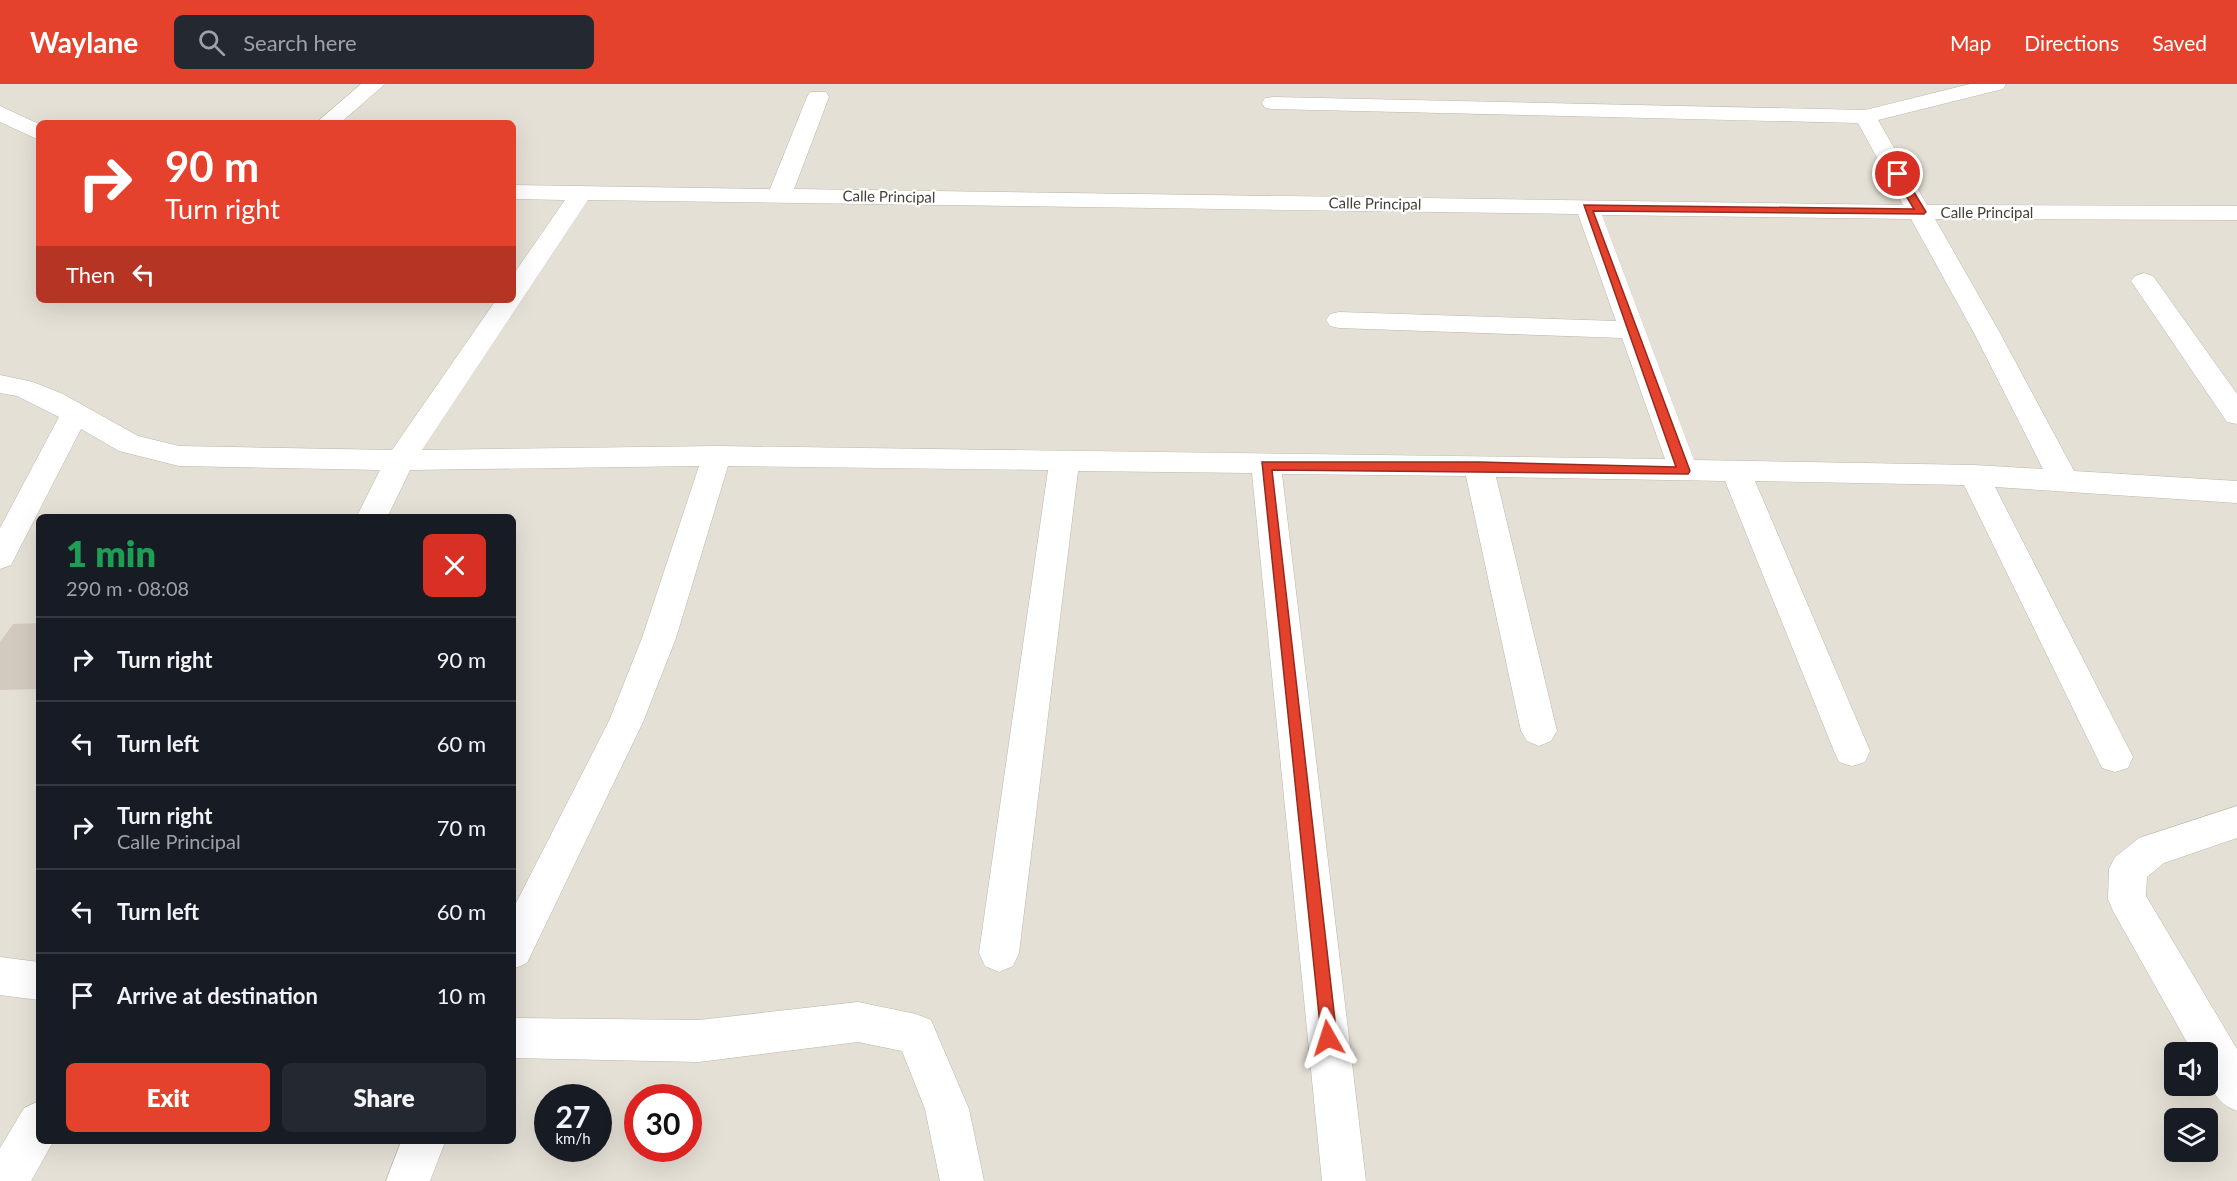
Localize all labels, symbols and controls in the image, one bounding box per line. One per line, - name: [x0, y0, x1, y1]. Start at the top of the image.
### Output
- search box: [174, 15, 594, 69]
- text: Waylane: [30, 25, 138, 59]
- icon: search: [195, 26, 228, 59]
- text: Search here: [243, 29, 357, 56]
- text: Map: [1950, 30, 1991, 55]
- text: Directions: [2024, 30, 2119, 55]
- text: Saved: [2152, 30, 2207, 55]
- text: 90 m: [165, 141, 259, 191]
- icon: right: [66, 144, 144, 222]
- pin: [1872, 148, 1923, 199]
- icon: arrive: [1881, 157, 1914, 190]
- street label: Calle Principal: [842, 186, 936, 206]
- text: Turn right: [165, 192, 280, 225]
- street label: Calle Principal: [1328, 193, 1422, 213]
- street label: Calle Principal: [1941, 203, 2033, 221]
- icon: left: [127, 258, 160, 291]
- text: Then: [66, 261, 115, 288]
- text: 1 min: [66, 531, 156, 575]
- button: close: [423, 534, 486, 597]
- text: 290 m · 08:08: [66, 576, 189, 600]
- icon: right: [66, 643, 99, 676]
- text: Turn right: [117, 646, 212, 673]
- text: 90 m: [437, 646, 486, 673]
- icon: left: [66, 727, 99, 760]
- text: Turn left: [117, 730, 199, 757]
- text: 60 m: [437, 730, 486, 757]
- text: Turn right: [117, 802, 212, 829]
- icon: right: [66, 811, 99, 844]
- text: 70 m: [437, 814, 486, 841]
- text: Calle Principal: [117, 829, 241, 853]
- icon: left: [66, 895, 99, 928]
- text: Turn left: [117, 898, 199, 925]
- text: 60 m: [437, 898, 486, 925]
- icon: arrive: [66, 979, 99, 1012]
- text: Arrive at destination: [117, 982, 318, 1009]
- text: 10 m: [437, 982, 486, 1009]
- position arrow: [1296, 1006, 1360, 1070]
- map controls: [2164, 1042, 2218, 1162]
- button: sound: [2164, 1042, 2218, 1096]
- button: Exit: [66, 1063, 270, 1132]
- button: Share: [282, 1063, 486, 1132]
- speed limit sign: 30: [624, 1084, 702, 1162]
- text: 27: [556, 1098, 590, 1134]
- button: layers: [2164, 1108, 2218, 1162]
- text: km/h: [555, 1129, 591, 1147]

